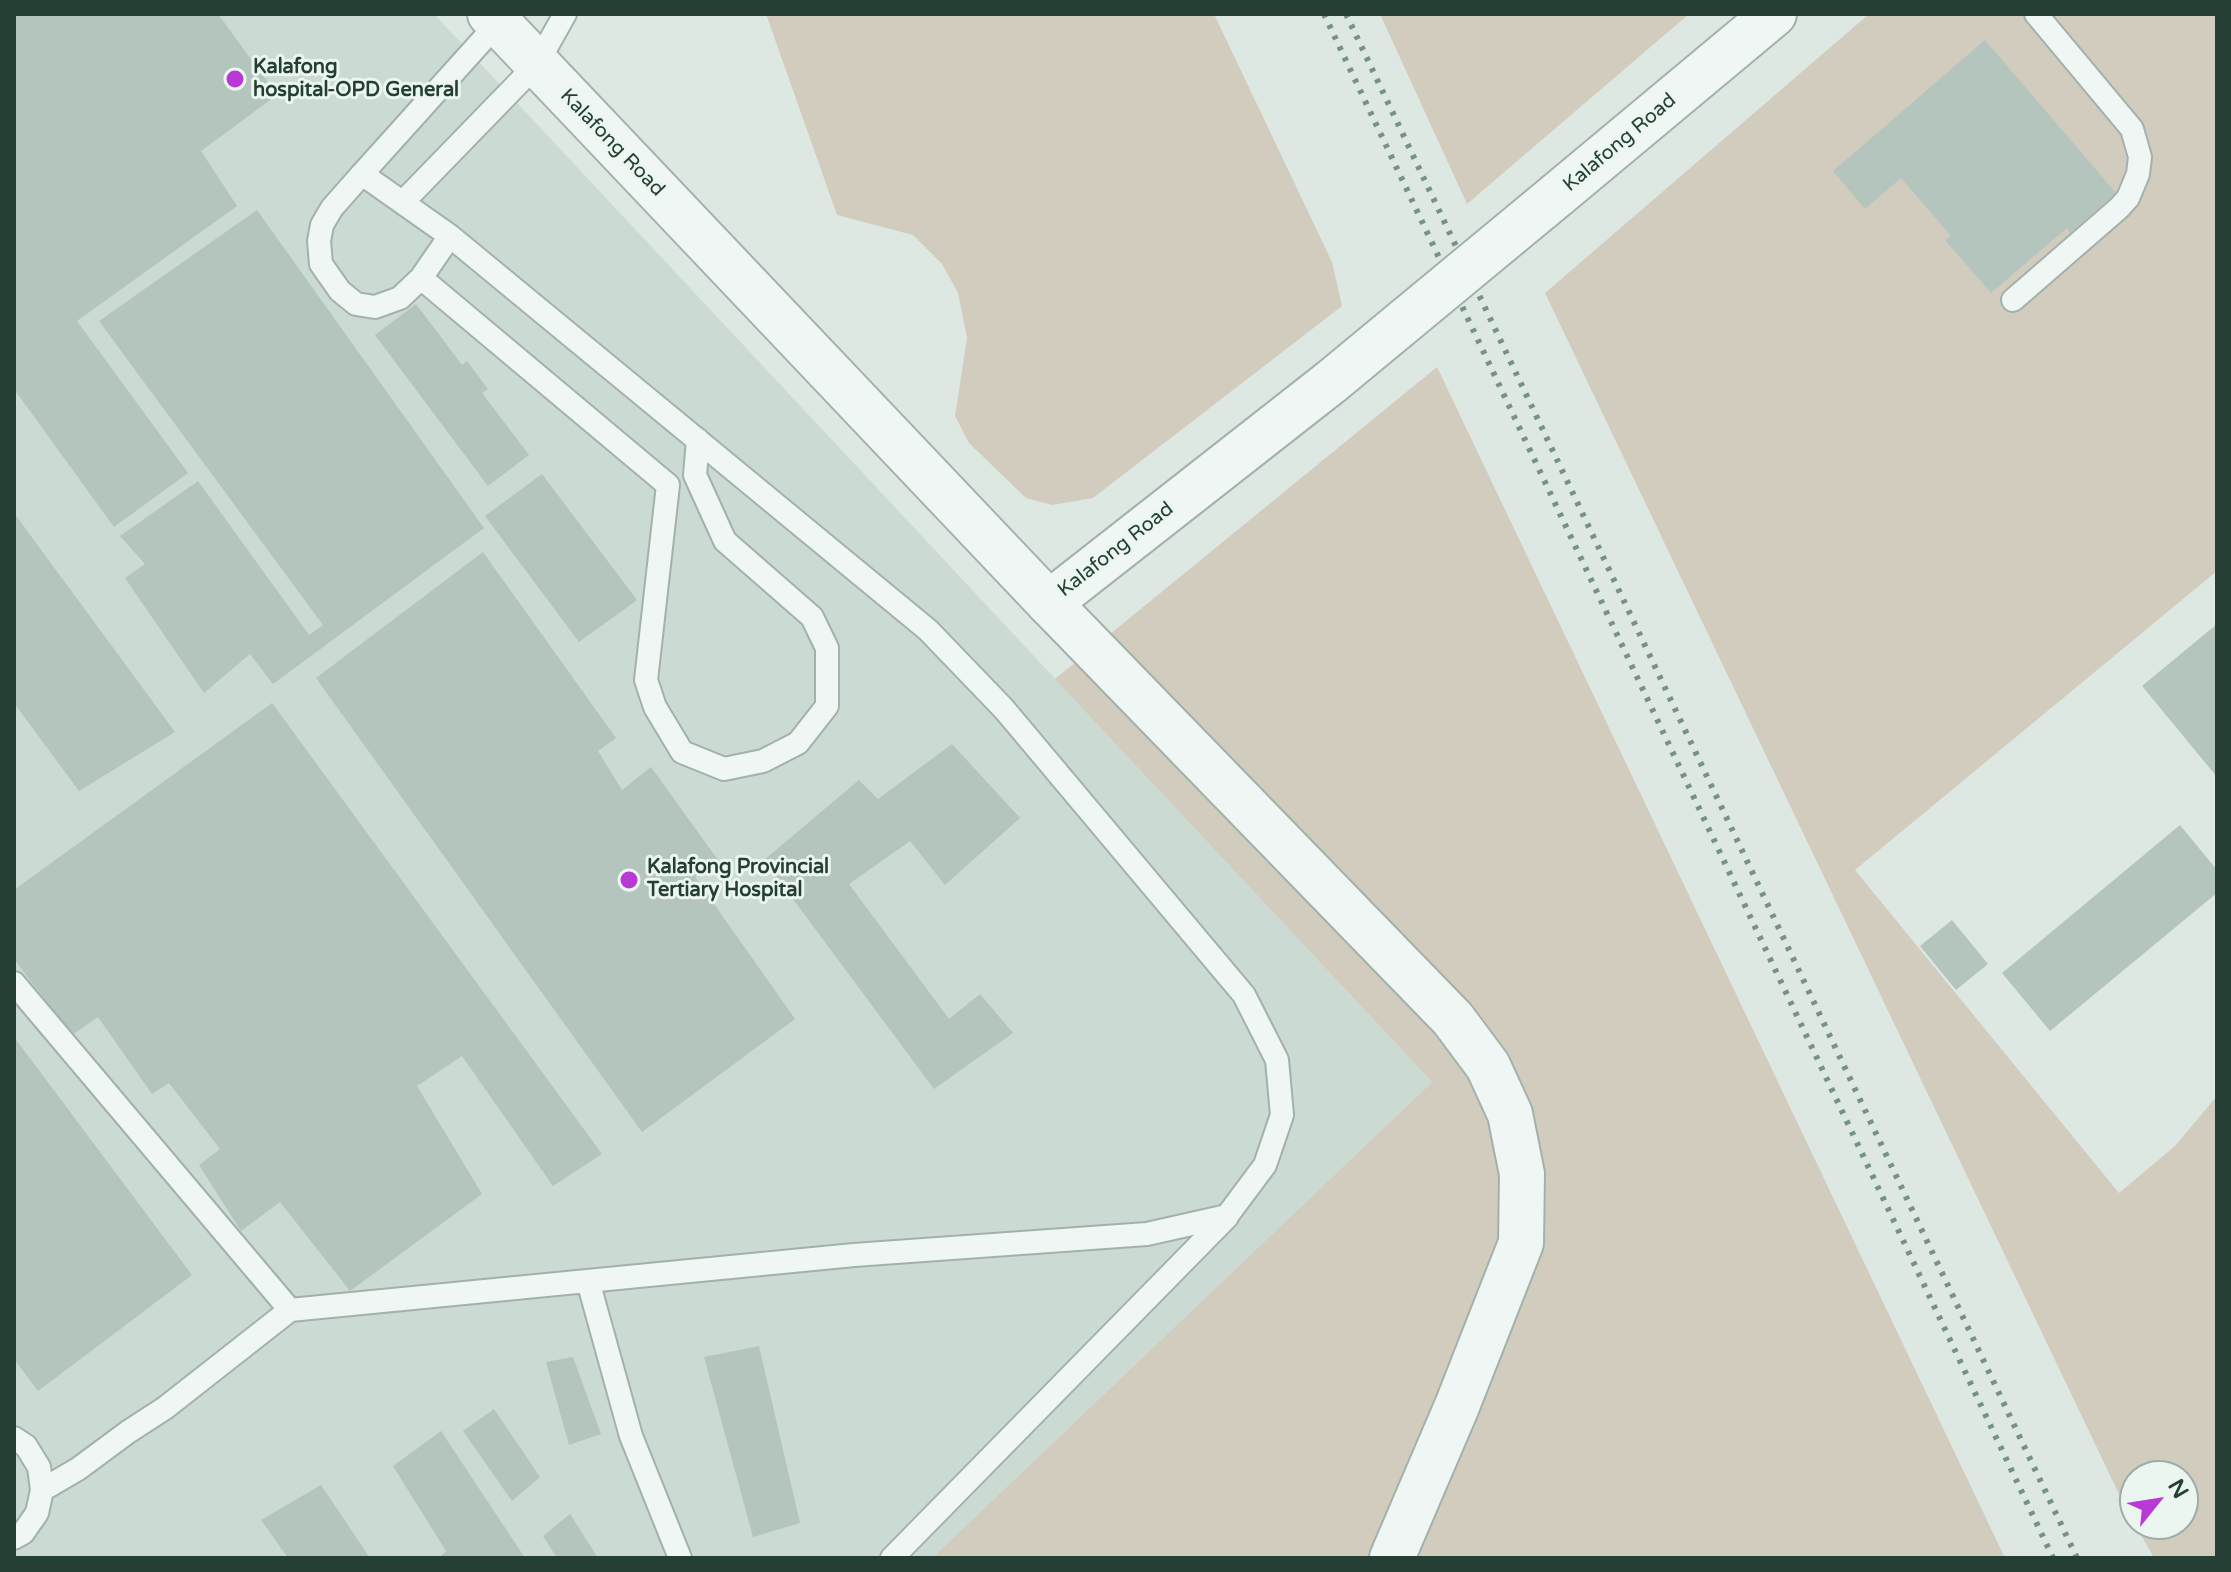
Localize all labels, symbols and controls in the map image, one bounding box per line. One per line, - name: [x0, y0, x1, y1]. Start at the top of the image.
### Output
- place label: Kalafong hospital-OPD General: [253, 56, 459, 103]
- marker: Kalafong hospital-OPD General: [224, 68, 246, 90]
- street label: Kalafong Road: [555, 84, 669, 202]
- street label: Kalafong Road: [1559, 89, 1681, 197]
- street label: Kalafong Road: [1053, 497, 1179, 603]
- place label: Kalafong Provincial Tertiary Hospital: [647, 856, 829, 903]
- marker: Kalafong Provincial Tertiary Hospital: [618, 869, 640, 891]
- north arrow: [2119, 1460, 2199, 1540]
- text: N: [2162, 1475, 2194, 1503]

